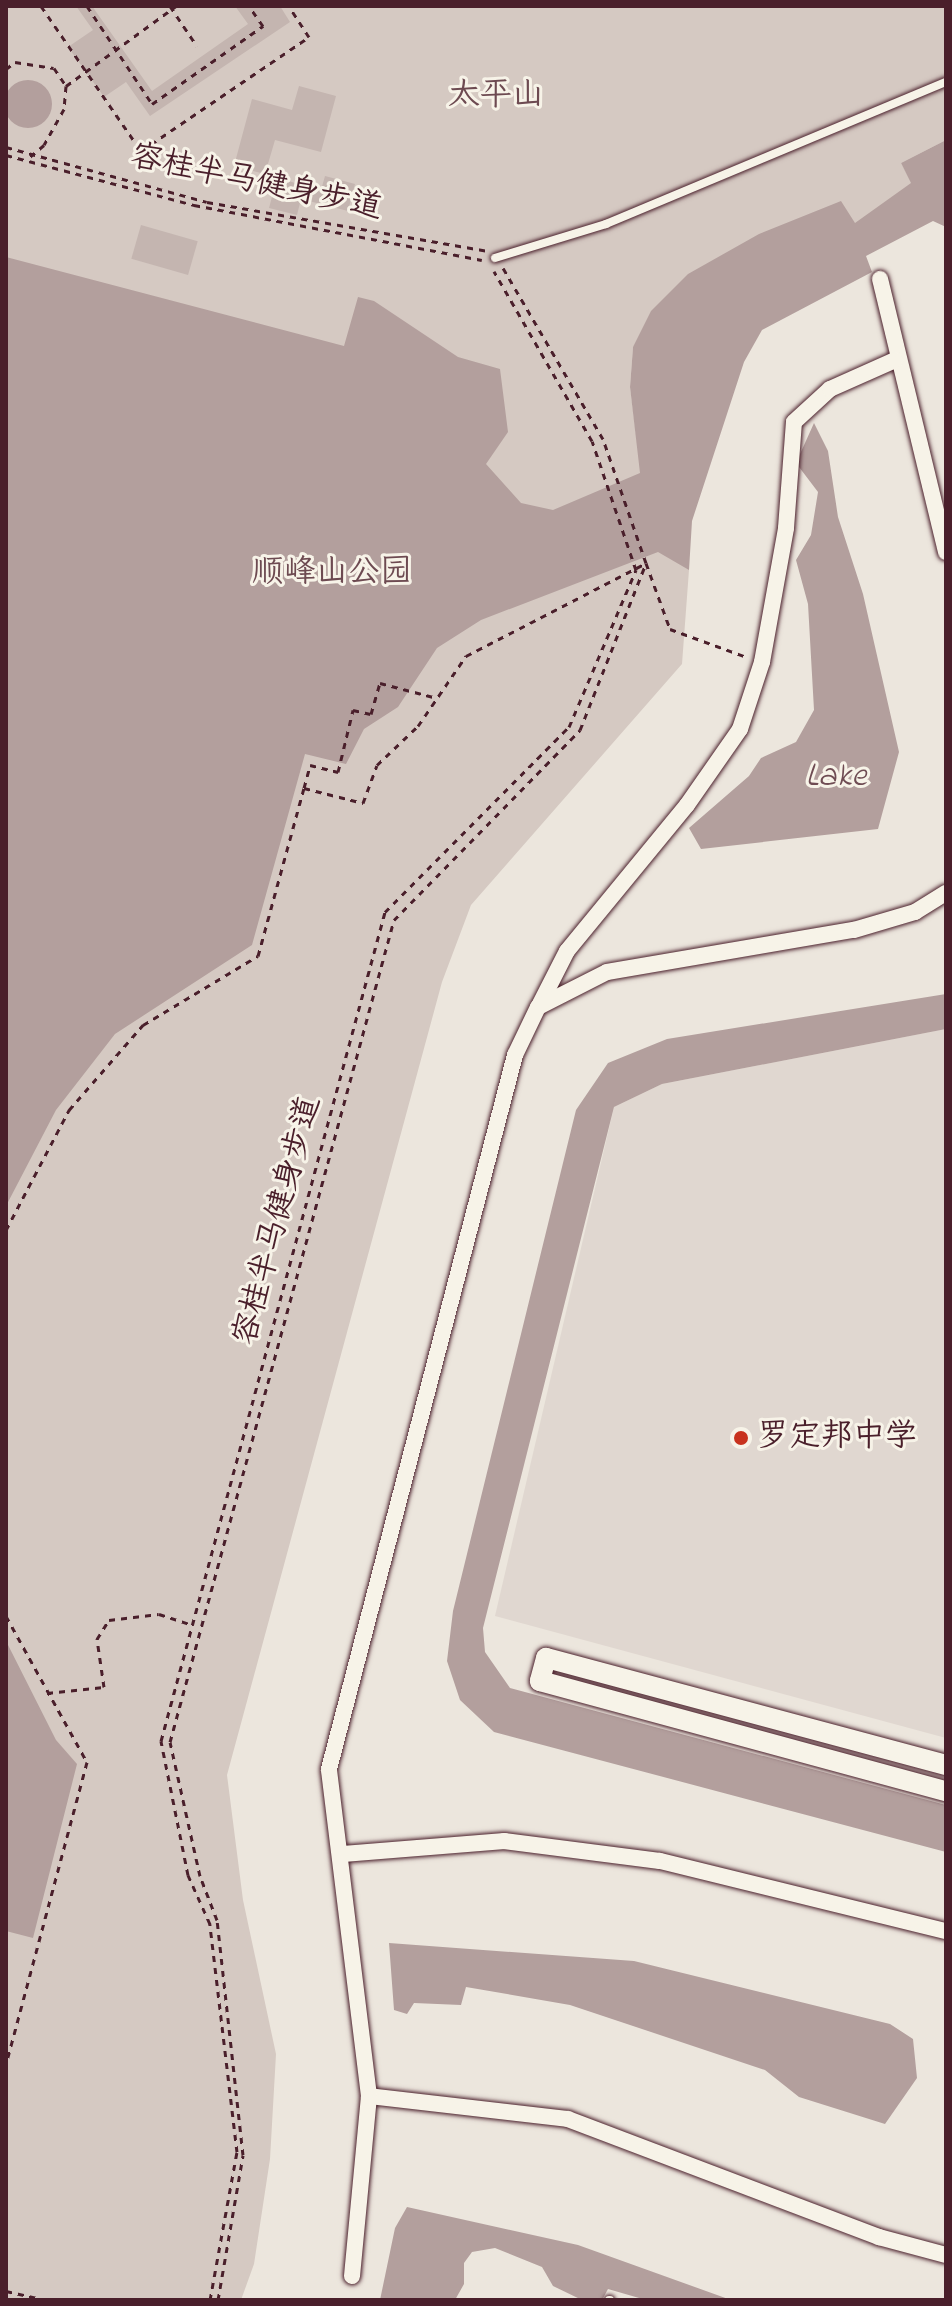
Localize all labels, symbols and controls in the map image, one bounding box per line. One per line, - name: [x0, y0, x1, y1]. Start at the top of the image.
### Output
- park label: 太平山: [448, 78, 544, 116]
- street label: 容桂半马健身步道: [127, 139, 385, 229]
- park label: 顺峰山公园: [252, 555, 412, 593]
- water label: Lake: [805, 758, 867, 798]
- street label: 容桂半马健身步道: [227, 1092, 331, 1350]
- place label: 罗定邦中学: [757, 1419, 917, 1457]
- marker: 罗定邦中学: [732, 1429, 750, 1447]

